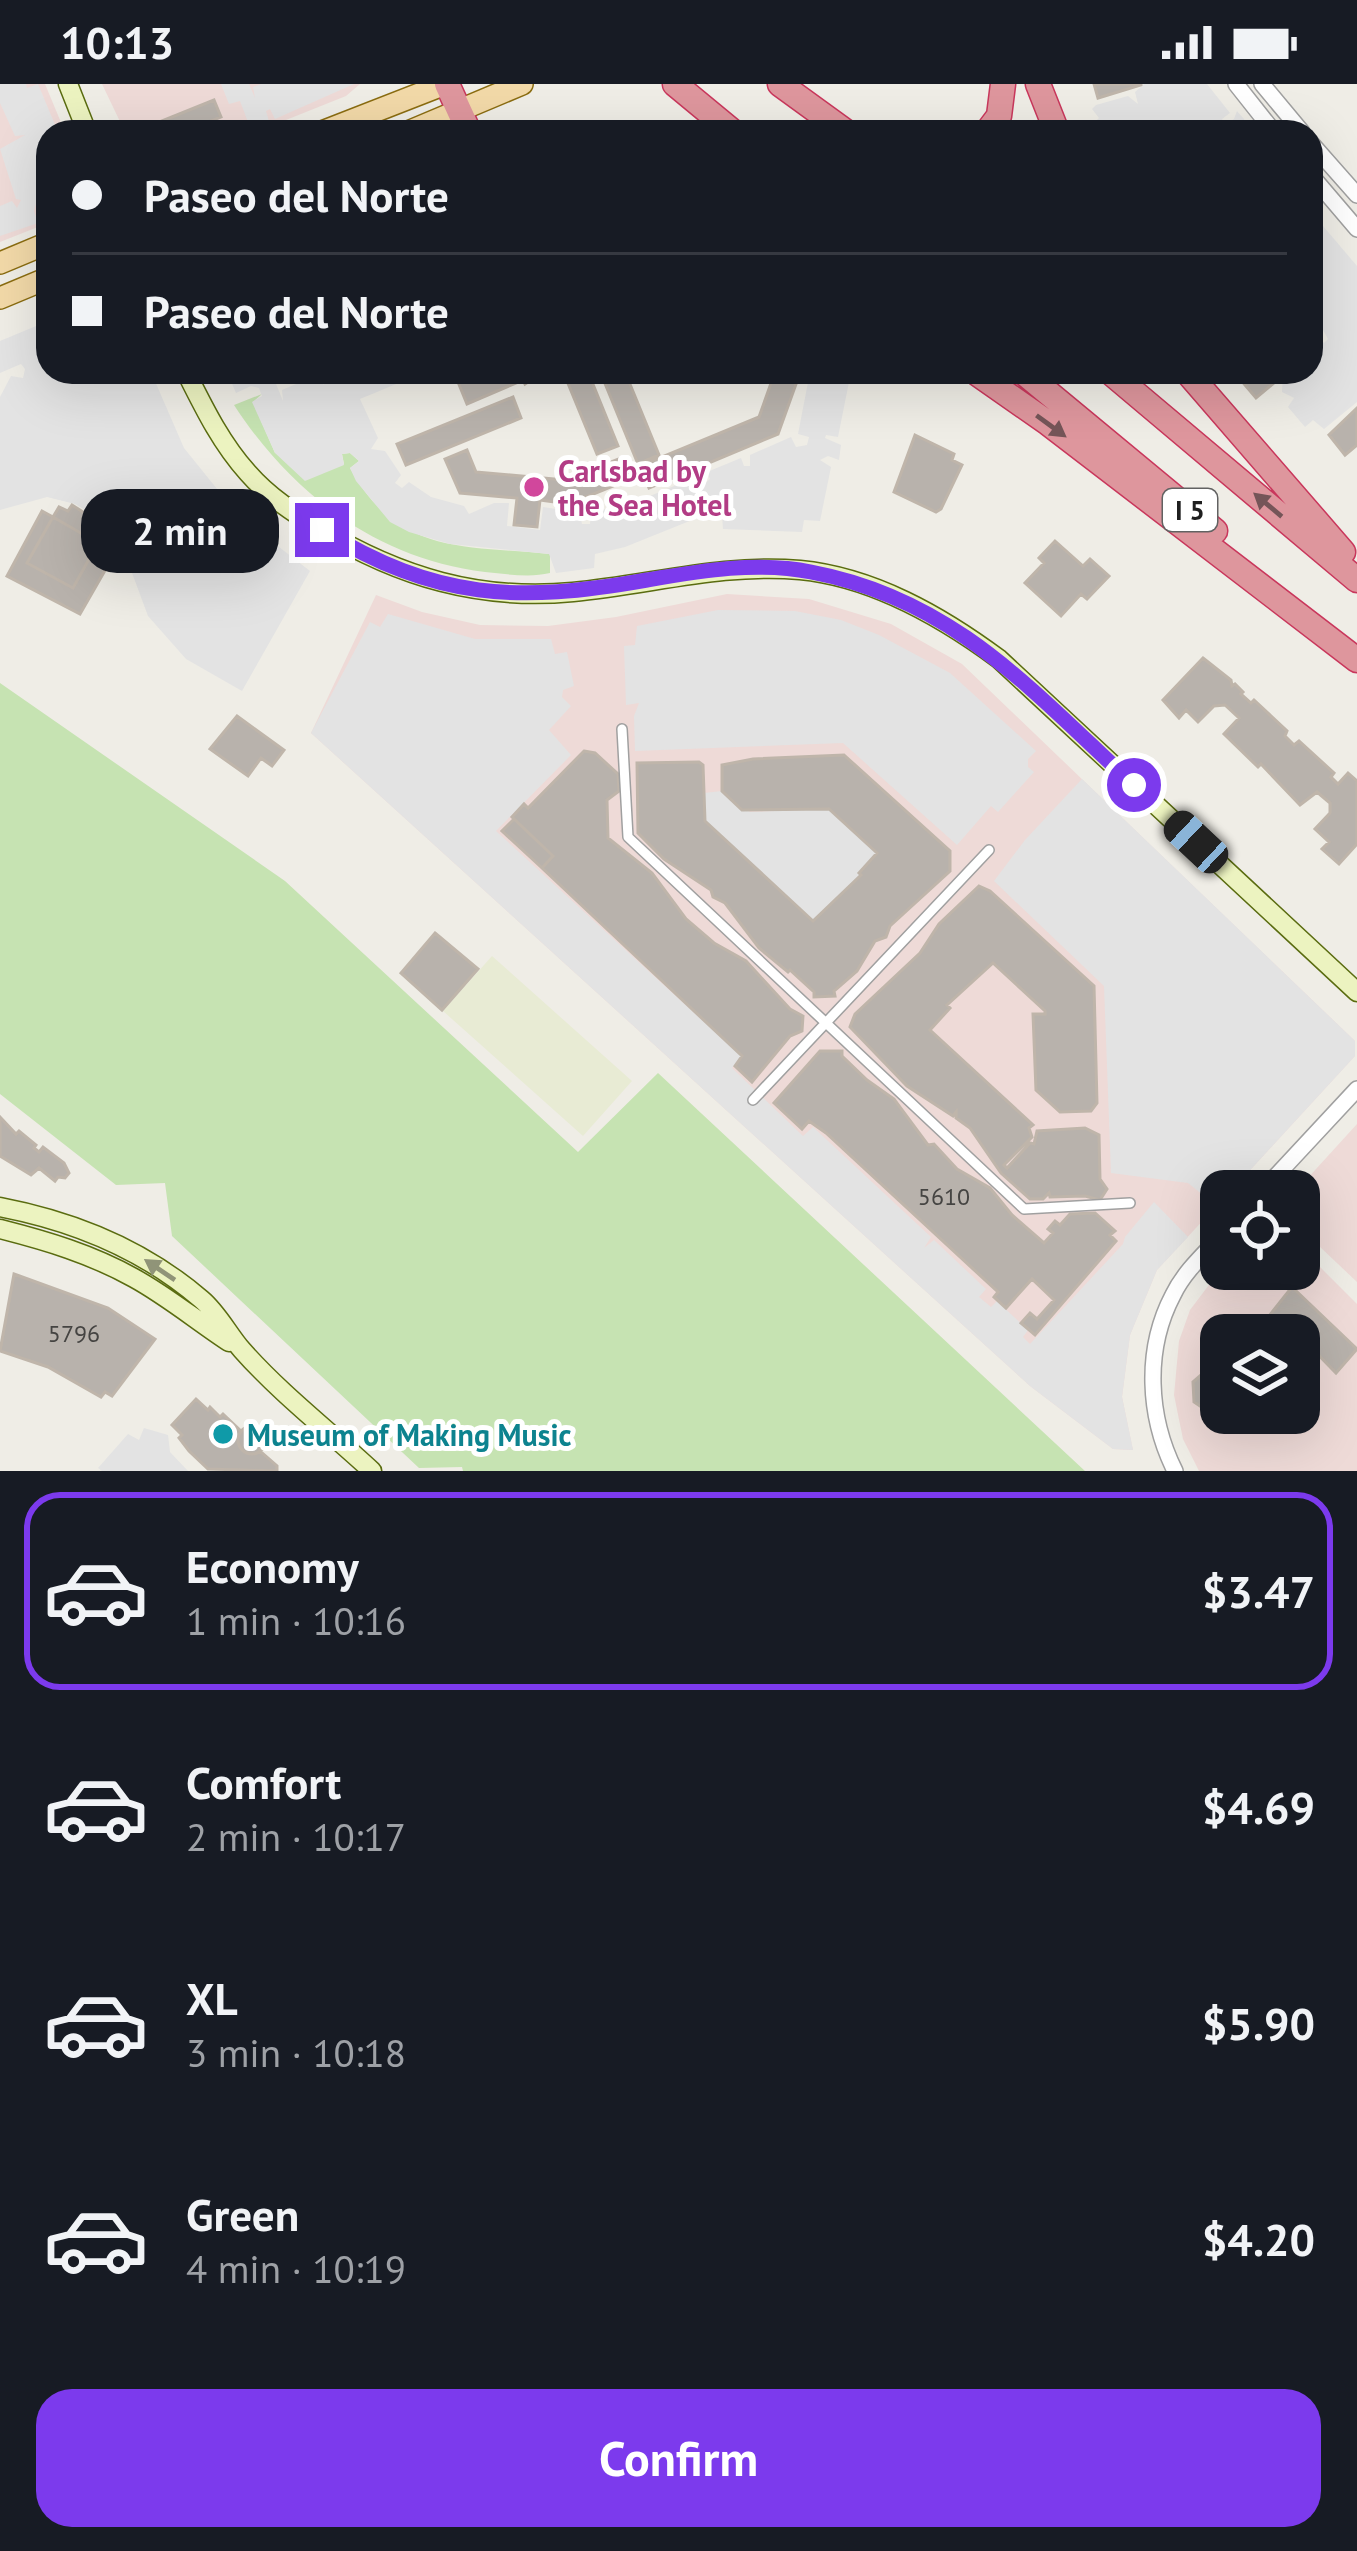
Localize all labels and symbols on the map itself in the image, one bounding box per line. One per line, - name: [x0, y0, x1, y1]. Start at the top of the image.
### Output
- one-way arrow: [1035, 413, 1067, 437]
- place label: Carlsbad by the Sea Hotel: [558, 451, 731, 524]
- marker: Carlsbad by the Sea Hotel: [521, 474, 547, 500]
- callout: 2 min: [82, 488, 280, 572]
- road number: I 5: [1163, 489, 1217, 531]
- one-way arrow: [1252, 492, 1283, 518]
- route end: [295, 503, 349, 557]
- route start: [1107, 758, 1161, 812]
- car: [1157, 804, 1235, 880]
- house number: 5610: [918, 1181, 970, 1212]
- one-way arrow: [144, 1259, 176, 1282]
- house number: 5796: [48, 1318, 100, 1349]
- place label: Museum of Making Music: [247, 1415, 571, 1454]
- marker: Museum of Making Music: [210, 1421, 236, 1447]

